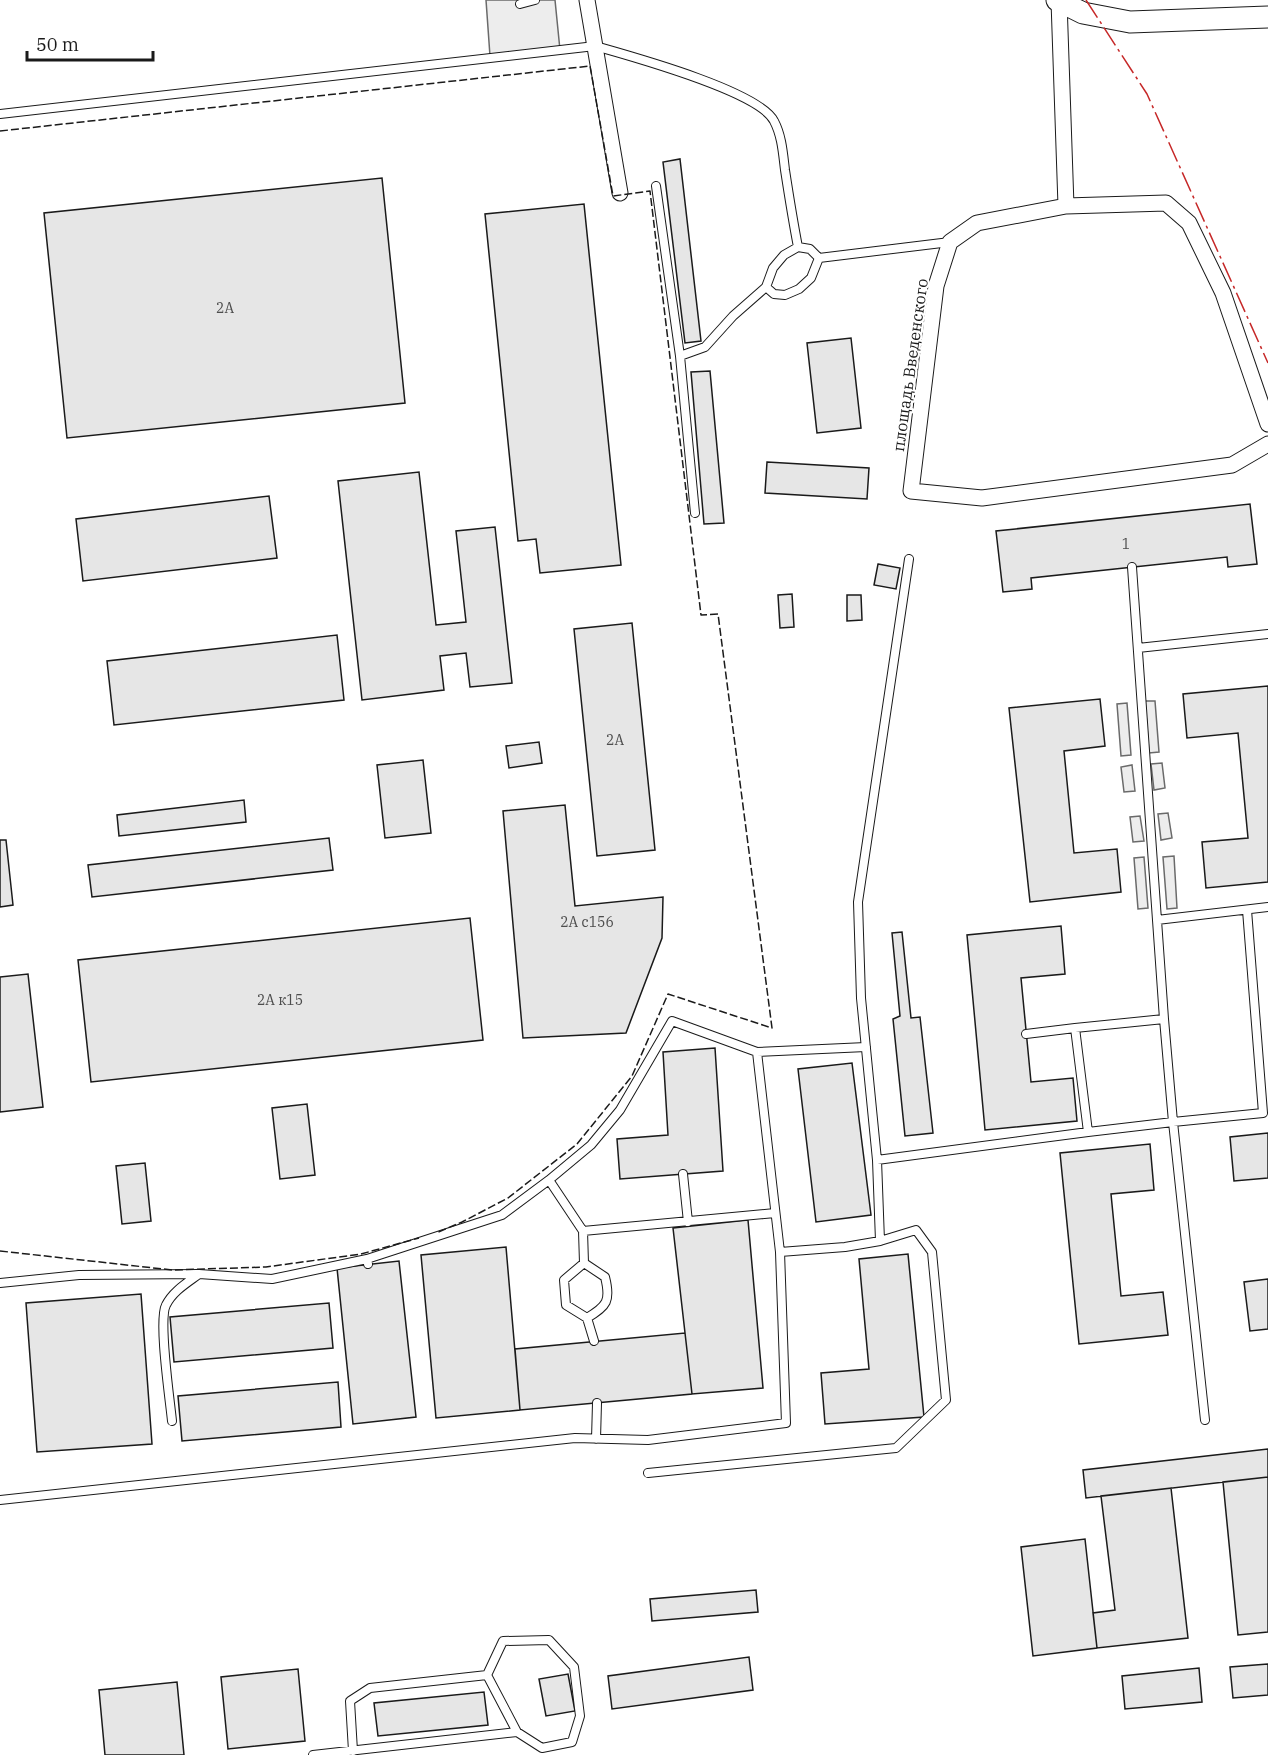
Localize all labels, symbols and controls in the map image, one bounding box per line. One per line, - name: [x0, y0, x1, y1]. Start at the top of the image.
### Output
- scale bar: [27, 24, 153, 62]
- text: 50 m: [36, 33, 79, 56]
- street label: площадь Введенского: [888, 277, 932, 453]
- house number: 2А: [216, 299, 234, 317]
- house number: 1: [1122, 535, 1130, 553]
- house number: 2А: [606, 731, 624, 749]
- house number: 2А с156: [560, 913, 614, 931]
- house number: 2А к15: [257, 991, 303, 1009]

